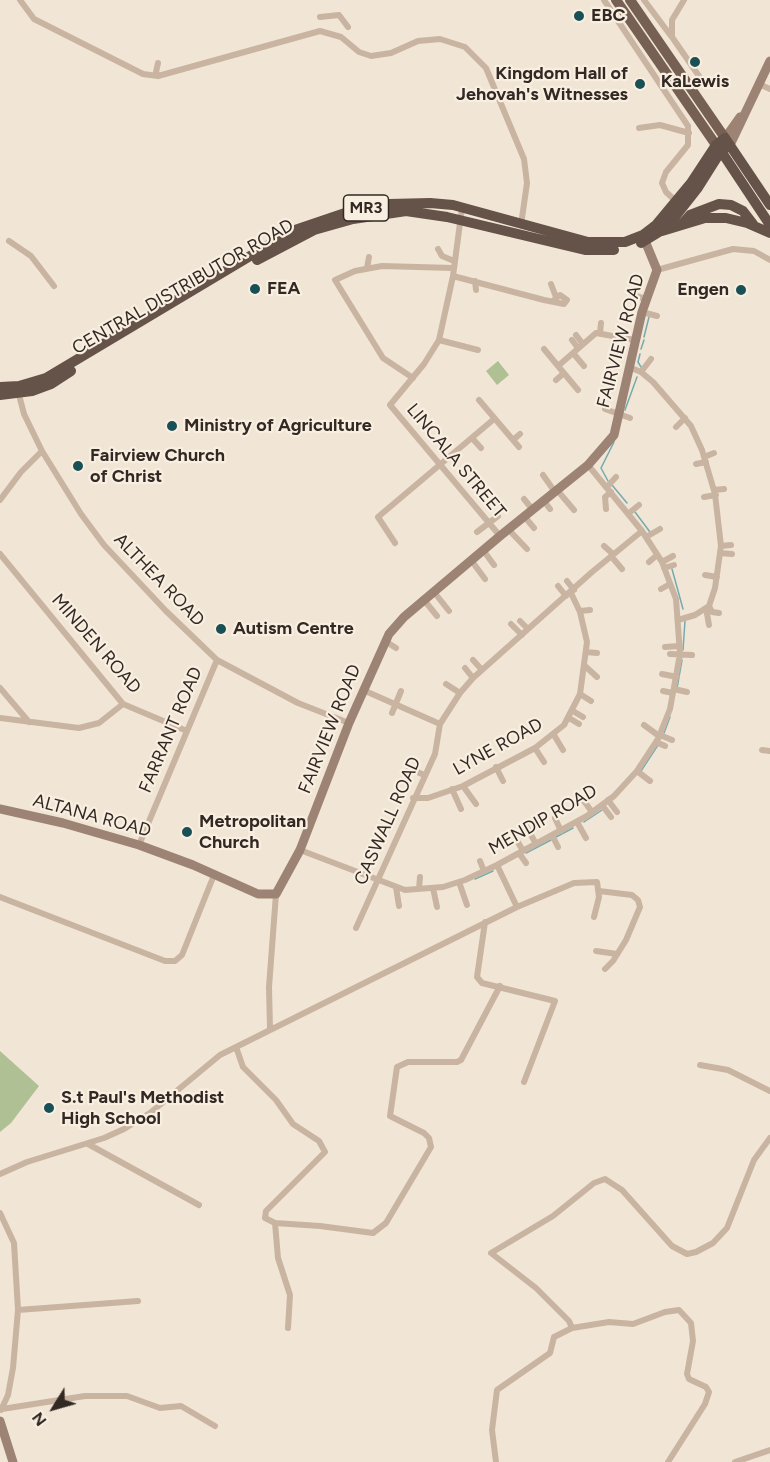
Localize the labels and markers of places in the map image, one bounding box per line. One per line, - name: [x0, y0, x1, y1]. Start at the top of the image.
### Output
- place label: EBC: [591, 5, 626, 27]
- marker: EBC: [572, 9, 586, 23]
- marker: KaLewis: [688, 55, 702, 69]
- place label: Kingdom Hall of Jehovah's Witnesses: [456, 63, 628, 106]
- place label: KaLewis: [661, 71, 729, 93]
- marker: Kingdom Hall of Jehovah's Witnesses: [633, 77, 647, 91]
- place label: FEA: [267, 278, 300, 300]
- place label: Engen: [677, 279, 729, 301]
- marker: FEA: [248, 282, 262, 296]
- marker: Engen: [734, 283, 748, 297]
- place label: Ministry of Agriculture: [184, 415, 372, 437]
- marker: Ministry of Agriculture: [165, 419, 179, 433]
- place label: Fairview Church of Christ: [90, 445, 225, 488]
- marker: Fairview Church of Christ: [71, 459, 85, 473]
- place label: Autism Centre: [233, 618, 354, 640]
- marker: Autism Centre: [214, 622, 228, 636]
- place label: Metropolitan Church: [199, 811, 306, 854]
- marker: Metropolitan Church: [180, 825, 194, 839]
- place label: S.t Paul's Methodist High School: [61, 1087, 224, 1130]
- marker: S.t Paul's Methodist High School: [42, 1101, 56, 1115]

